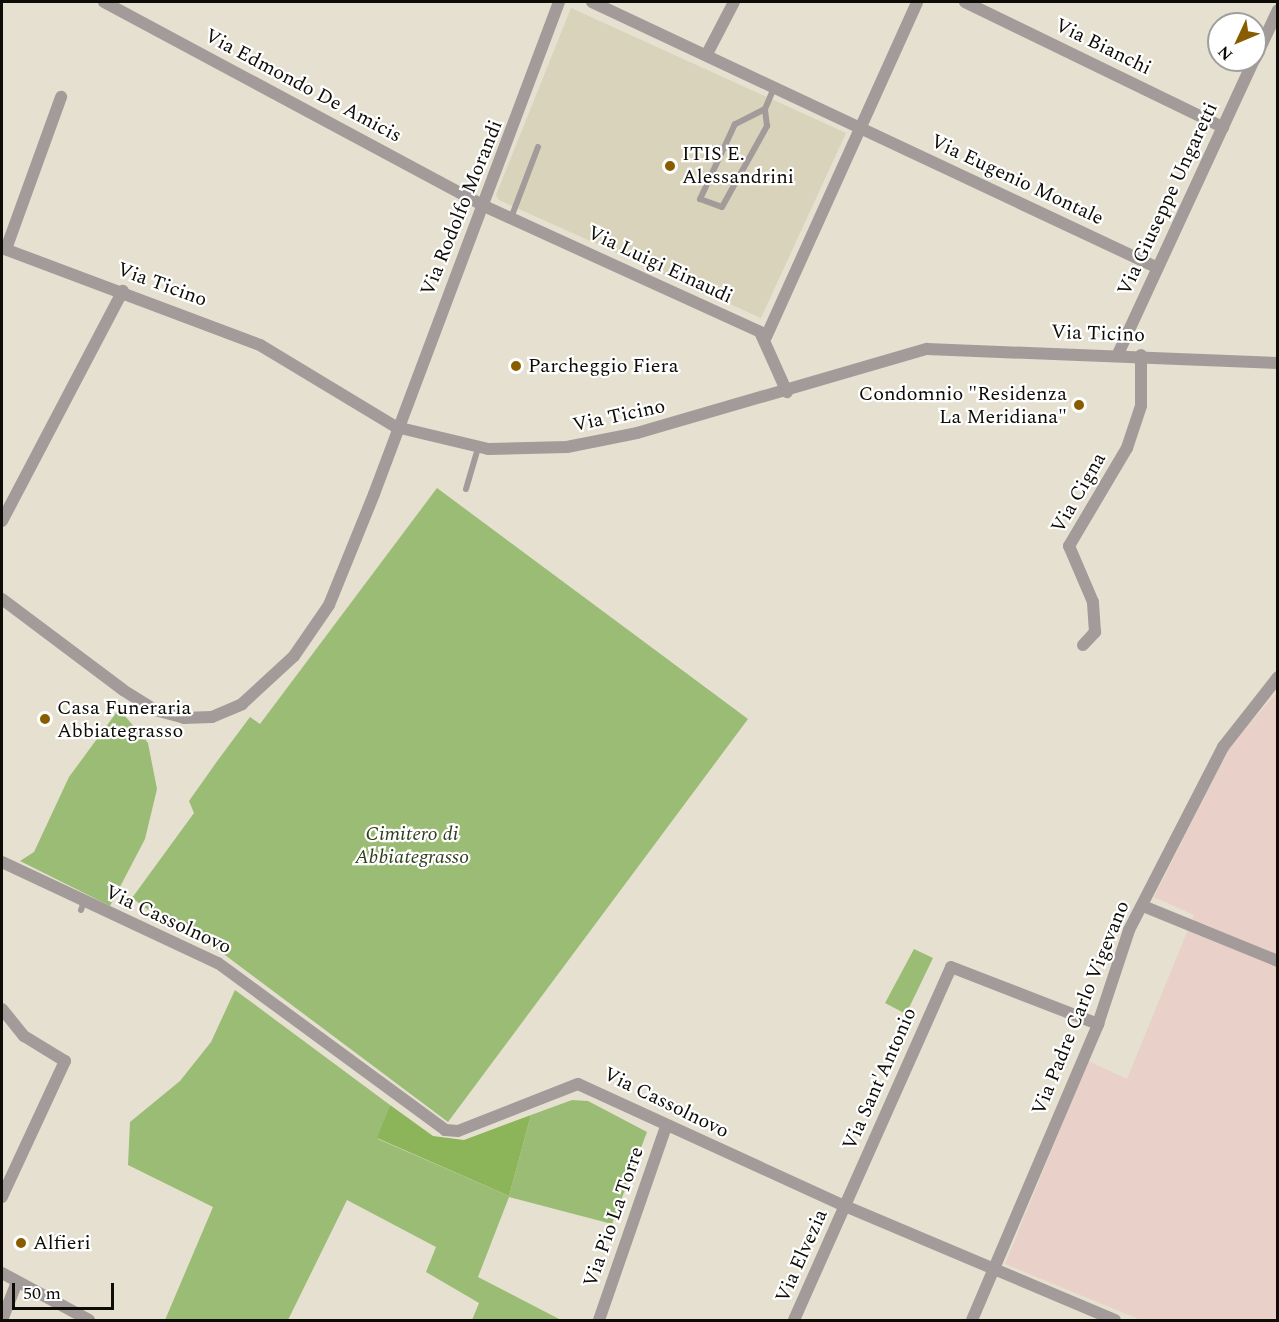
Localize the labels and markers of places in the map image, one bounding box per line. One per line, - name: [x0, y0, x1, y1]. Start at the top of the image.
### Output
- place label: ITIS E. Alessandrini: [682, 142, 794, 189]
- marker: ITIS E. Alessandrini: [663, 159, 677, 173]
- place label: Parcheggio Fiera: [528, 354, 678, 378]
- marker: Parcheggio Fiera: [509, 359, 523, 373]
- place label: Condomnio "Residenza La Meridiana": [859, 382, 1067, 429]
- marker: Condomnio "Residenza La Meridiana": [1072, 398, 1086, 412]
- place label: Casa Funeraria Abbiategrasso: [57, 696, 191, 743]
- marker: Casa Funeraria Abbiategrasso: [38, 712, 52, 726]
- place label: Alfieri: [33, 1231, 91, 1255]
- marker: Alfieri: [14, 1236, 28, 1250]

